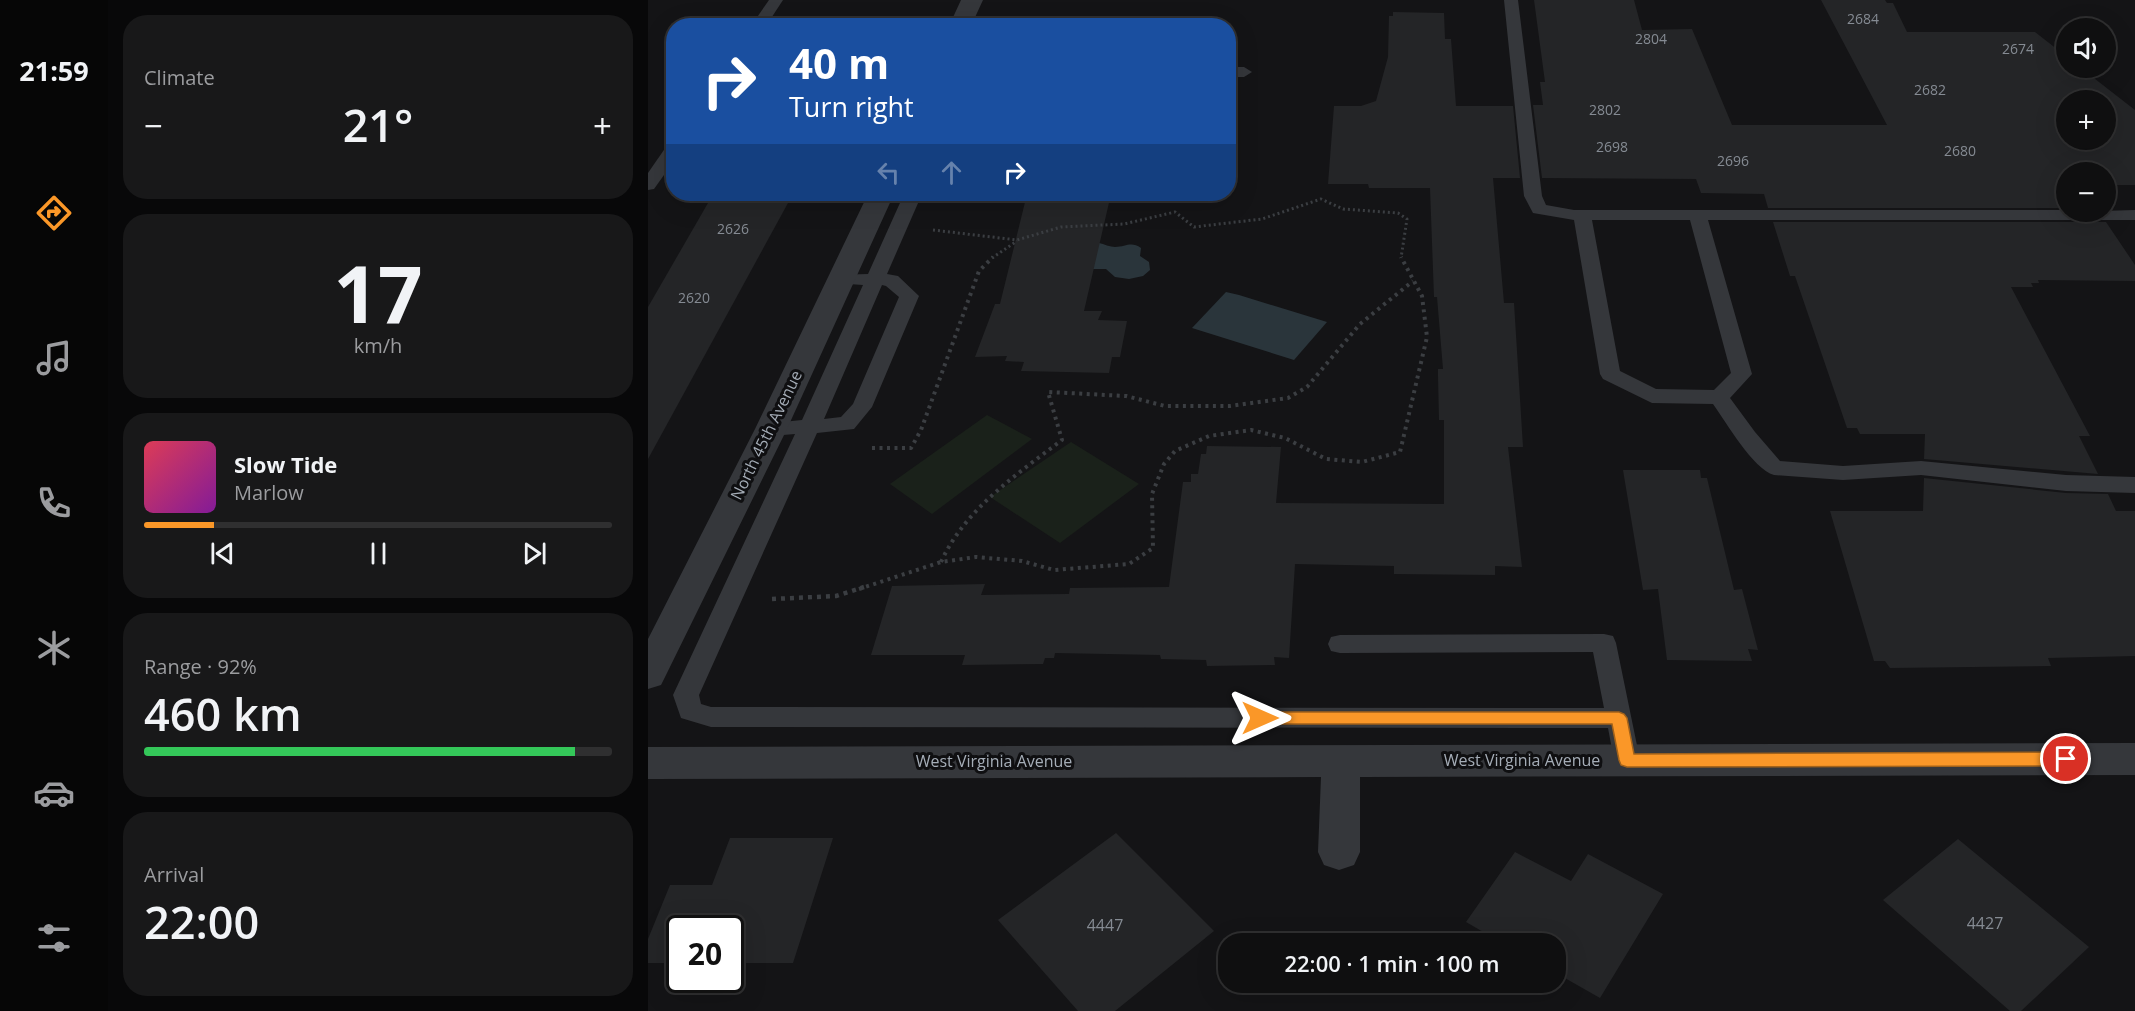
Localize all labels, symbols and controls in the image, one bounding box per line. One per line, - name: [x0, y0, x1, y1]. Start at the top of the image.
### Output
- house number: 2684: [1847, 9, 1879, 28]
- map controls: [2056, 18, 2116, 222]
- button: sound: [2056, 18, 2116, 78]
- house number: 2804: [1635, 29, 1667, 48]
- text: 40 m: [789, 34, 889, 91]
- house number: 2674: [2002, 39, 2034, 58]
- icon: right: [690, 42, 768, 120]
- text: 21:59: [19, 52, 89, 89]
- text: Climate: [144, 64, 215, 91]
- house number: 2682: [1914, 80, 1946, 99]
- text: Turn right: [789, 88, 914, 125]
- button: +: [2056, 90, 2116, 150]
- text: 21°: [343, 94, 413, 155]
- house number: 2802: [1589, 100, 1621, 119]
- text: −: [144, 103, 163, 148]
- text: +: [593, 103, 612, 148]
- house number: 2698: [1596, 137, 1628, 156]
- house number: 2680: [1944, 141, 1976, 160]
- house number: 2696: [1717, 151, 1749, 170]
- icon: left: [872, 156, 905, 189]
- icon: ahead: [935, 156, 968, 189]
- icon: right: [998, 156, 1031, 189]
- button: −: [2056, 162, 2116, 222]
- icon: directions: [33, 192, 75, 234]
- house number: 2626: [717, 219, 749, 238]
- text: 17: [333, 240, 423, 346]
- house number: 2620: [678, 288, 710, 307]
- text: km/h: [354, 332, 402, 359]
- icon: music: [33, 337, 75, 379]
- street label: North 45th Avenue: [725, 367, 807, 503]
- text: Slow Tide: [234, 449, 337, 479]
- text: Marlow: [234, 479, 304, 506]
- icon: phone: [33, 482, 75, 524]
- icon: previous: [206, 537, 239, 570]
- icon: pause: [362, 537, 395, 570]
- icon: next: [518, 537, 551, 570]
- icon: climate: [33, 627, 75, 669]
- text: Range · 92%: [144, 653, 257, 680]
- text: 460 km: [144, 683, 302, 744]
- position arrow: [1228, 686, 1292, 750]
- pin: [2040, 733, 2091, 784]
- icon: arrive: [2049, 742, 2082, 775]
- street label: West Virginia Avenue: [1444, 749, 1600, 771]
- street label: West Virginia Avenue: [916, 750, 1072, 772]
- icon: car: [33, 772, 75, 814]
- text: Arrival: [144, 861, 204, 888]
- text: 22:00: [144, 891, 259, 952]
- house number: 4427: [1967, 912, 2003, 934]
- house number: 4447: [1087, 914, 1123, 936]
- speed limit sign: 20: [666, 915, 744, 993]
- icon: filters: [33, 917, 75, 959]
- text: 22:00 · 1 min · 100 m: [1284, 948, 1500, 978]

